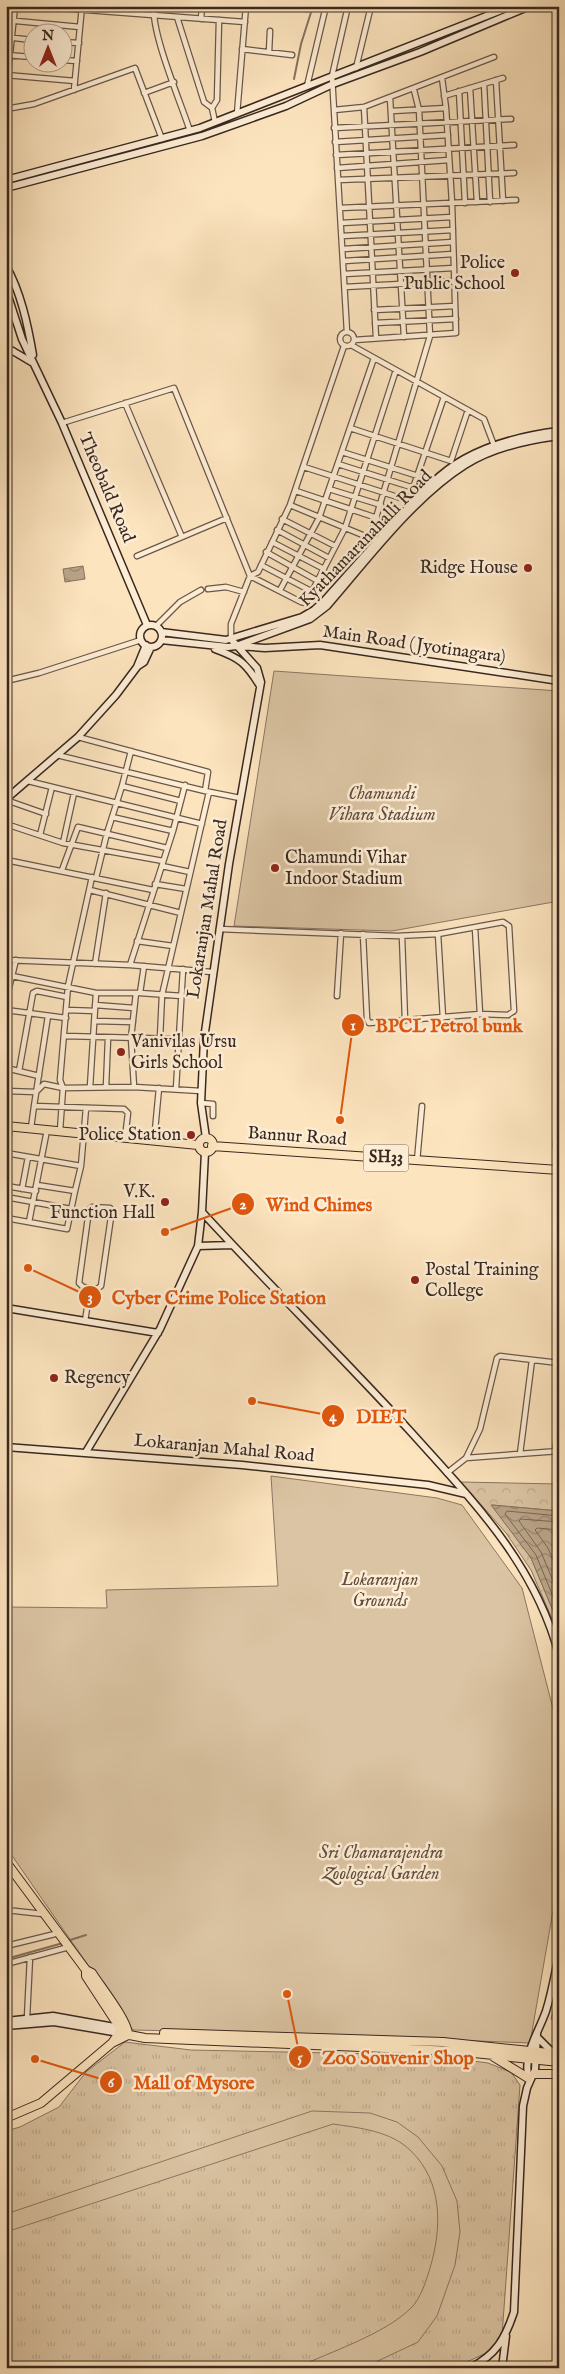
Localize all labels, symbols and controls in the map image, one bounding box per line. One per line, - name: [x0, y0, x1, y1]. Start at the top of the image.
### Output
- north arrow: [22, 22, 72, 72]
- text: N: [41, 27, 54, 45]
- place label: Police Public School: [404, 252, 505, 296]
- marker: Police Public School: [509, 267, 521, 279]
- street label: Theobald Road: [73, 430, 140, 547]
- street label: Kyathamaranahalli Road: [295, 465, 438, 612]
- place label: Ridge House: [419, 557, 518, 580]
- marker: Ridge House: [522, 562, 534, 574]
- street label: Main Road (Jyotinagara): [321, 621, 507, 669]
- park label: Chamundi Vihara Stadium: [328, 783, 436, 827]
- street label: Lokaranjan Mahal Road: [182, 817, 234, 1000]
- place label: Chamundi Vihar Indoor Stadium: [285, 847, 407, 891]
- marker: Chamundi Vihar Indoor Stadium: [269, 862, 281, 874]
- callout: BPCL Petrol bunk: [340, 1008, 533, 1042]
- text: BPCL Petrol bunk: [375, 1015, 524, 1039]
- text: 1: [350, 1016, 356, 1035]
- place label: Vanivilas Ursu Girls School: [130, 1031, 237, 1075]
- marker: Vanivilas Ursu Girls School: [115, 1046, 127, 1058]
- street label: Bannur Road: [247, 1122, 348, 1152]
- place label: Police Station: [78, 1124, 181, 1147]
- marker: Police Station: [185, 1129, 197, 1141]
- road number: SH33: [364, 1144, 408, 1172]
- place label: V.K. Function Hall: [50, 1181, 155, 1225]
- callout: Wind Chimes: [231, 1187, 382, 1221]
- text: Wind Chimes: [265, 1194, 373, 1218]
- text: 2: [239, 1195, 247, 1214]
- marker: V.K. Function Hall: [159, 1196, 171, 1208]
- place label: Postal Training College: [425, 1259, 539, 1303]
- marker: Postal Training College: [409, 1274, 421, 1286]
- callout: Cyber Crime Police Station: [77, 1280, 336, 1314]
- text: Cyber Crime Police Station: [112, 1287, 326, 1311]
- text: 3: [87, 1288, 93, 1307]
- place label: Regency: [64, 1367, 130, 1390]
- marker: Regency: [48, 1372, 60, 1384]
- callout: DIET: [321, 1399, 416, 1433]
- text: DIET: [356, 1406, 407, 1430]
- text: 4: [329, 1407, 337, 1426]
- street label: Lokaranjan Mahal Road: [133, 1430, 316, 1468]
- park label: Lokaranjan Grounds: [341, 1569, 418, 1613]
- park label: Sri Chamarajendra Zoological Garden: [319, 1842, 443, 1886]
- callout: Zoo Souvenir Shop: [287, 2040, 484, 2074]
- text: Zoo Souvenir Shop: [322, 2047, 474, 2071]
- text: 5: [297, 2048, 303, 2067]
- callout: Mall of Mysore: [99, 2065, 265, 2099]
- text: Mall of Mysore: [133, 2072, 255, 2096]
- text: 6: [108, 2073, 115, 2092]

